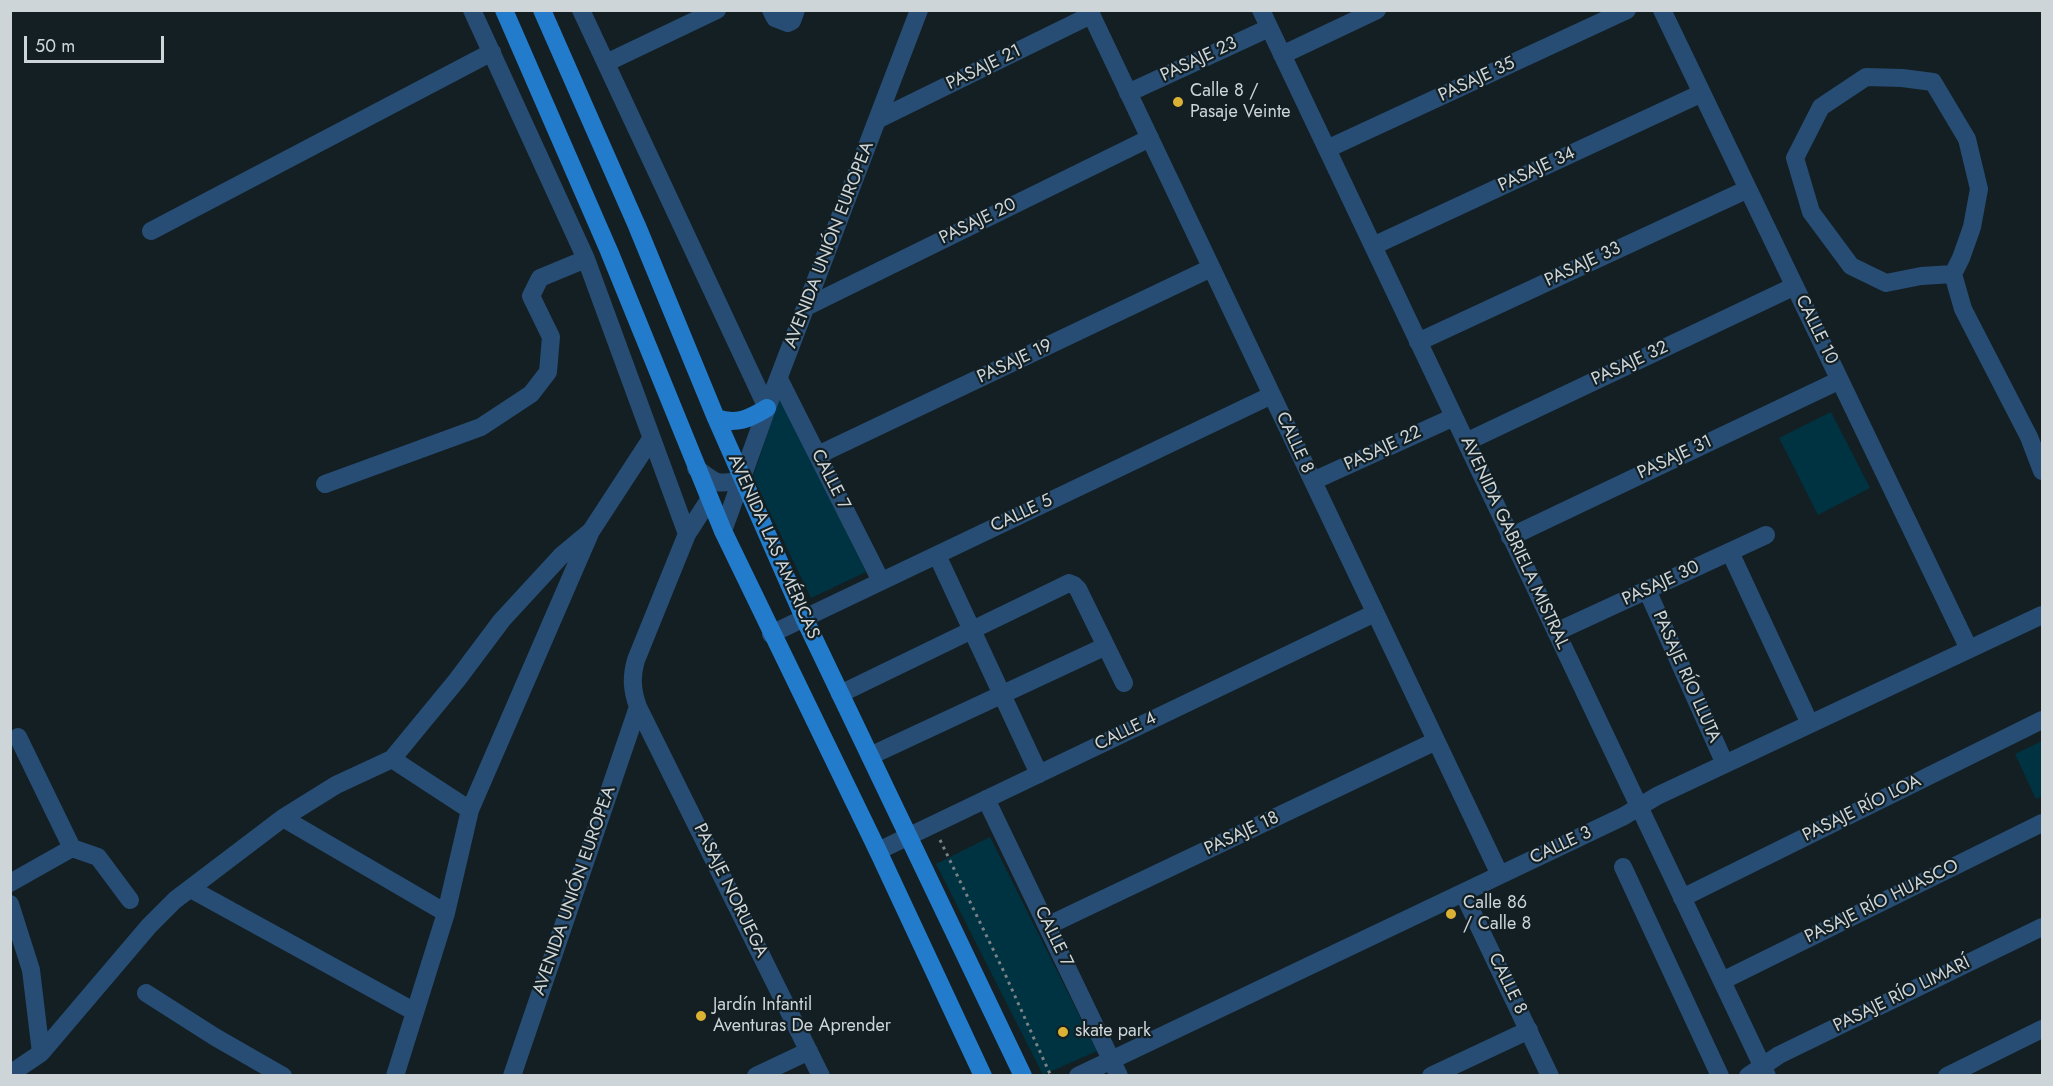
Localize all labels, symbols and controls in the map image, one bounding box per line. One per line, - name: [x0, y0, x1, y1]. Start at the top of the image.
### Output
- scale bar: [27, 24, 166, 62]
- text: 50 m: [35, 33, 75, 59]
- street label: PASAJE 23: [1157, 33, 1241, 87]
- street label: PASAJE 21: [943, 41, 1025, 95]
- street label: PASAJE 35: [1435, 53, 1519, 107]
- place label: Calle 8 / Pasaje Veinte: [1190, 81, 1290, 124]
- marker: Calle 8 / Pasaje Veinte: [1171, 95, 1185, 109]
- street label: AVENIDA UNIÓN EUROPEA: [781, 139, 879, 351]
- street label: PASAJE 34: [1495, 143, 1579, 197]
- street label: PASAJE 20: [936, 194, 1020, 250]
- street label: PASAJE 33: [1542, 238, 1624, 292]
- street label: CALLE 10: [1790, 292, 1842, 368]
- street label: PASAJE 19: [974, 335, 1056, 389]
- street label: PASAJE 32: [1588, 337, 1672, 391]
- street label: CALLE 8: [1270, 409, 1318, 477]
- street label: PASAJE 22: [1341, 422, 1425, 476]
- street label: PASAJE 31: [1634, 431, 1716, 485]
- street label: AVENIDA GABRIELA MISTRAL: [1455, 433, 1573, 653]
- street label: CALLE 7: [806, 446, 854, 514]
- street label: AVENIDA LAS AMÉRICAS: [723, 451, 823, 643]
- street label: CALLE 5: [988, 490, 1056, 538]
- street label: PASAJE 30: [1619, 557, 1703, 611]
- street label: PASAJE RÍO LLUTA: [1647, 608, 1725, 746]
- street label: CALLE 4: [1092, 708, 1160, 756]
- street label: PASAJE RÍO LOA: [1799, 771, 1925, 847]
- street label: AVENIDA UNIÓN EUROPEA: [529, 784, 621, 998]
- street label: PASAJE 18: [1201, 807, 1283, 861]
- street label: PASAJE NORUEGA: [688, 820, 772, 962]
- street label: CALLE 3: [1527, 822, 1595, 870]
- street label: PASAJE RÍO HUASCO: [1802, 855, 1962, 949]
- place label: Calle 86 / Calle 8: [1463, 893, 1531, 936]
- street label: CALLE 7: [1029, 903, 1077, 971]
- marker: Calle 86 / Calle 8: [1444, 907, 1458, 921]
- street label: CALLE 8: [1483, 950, 1531, 1018]
- street label: PASAJE RÍO LIMARÍ: [1830, 953, 1974, 1037]
- place label: Jardín Infantil Aventuras De Aprender: [713, 995, 891, 1038]
- marker: Jardín Infantil Aventuras De Aprender: [694, 1009, 708, 1023]
- place label: skate park: [1075, 1021, 1151, 1043]
- marker: skate park: [1056, 1025, 1070, 1039]

